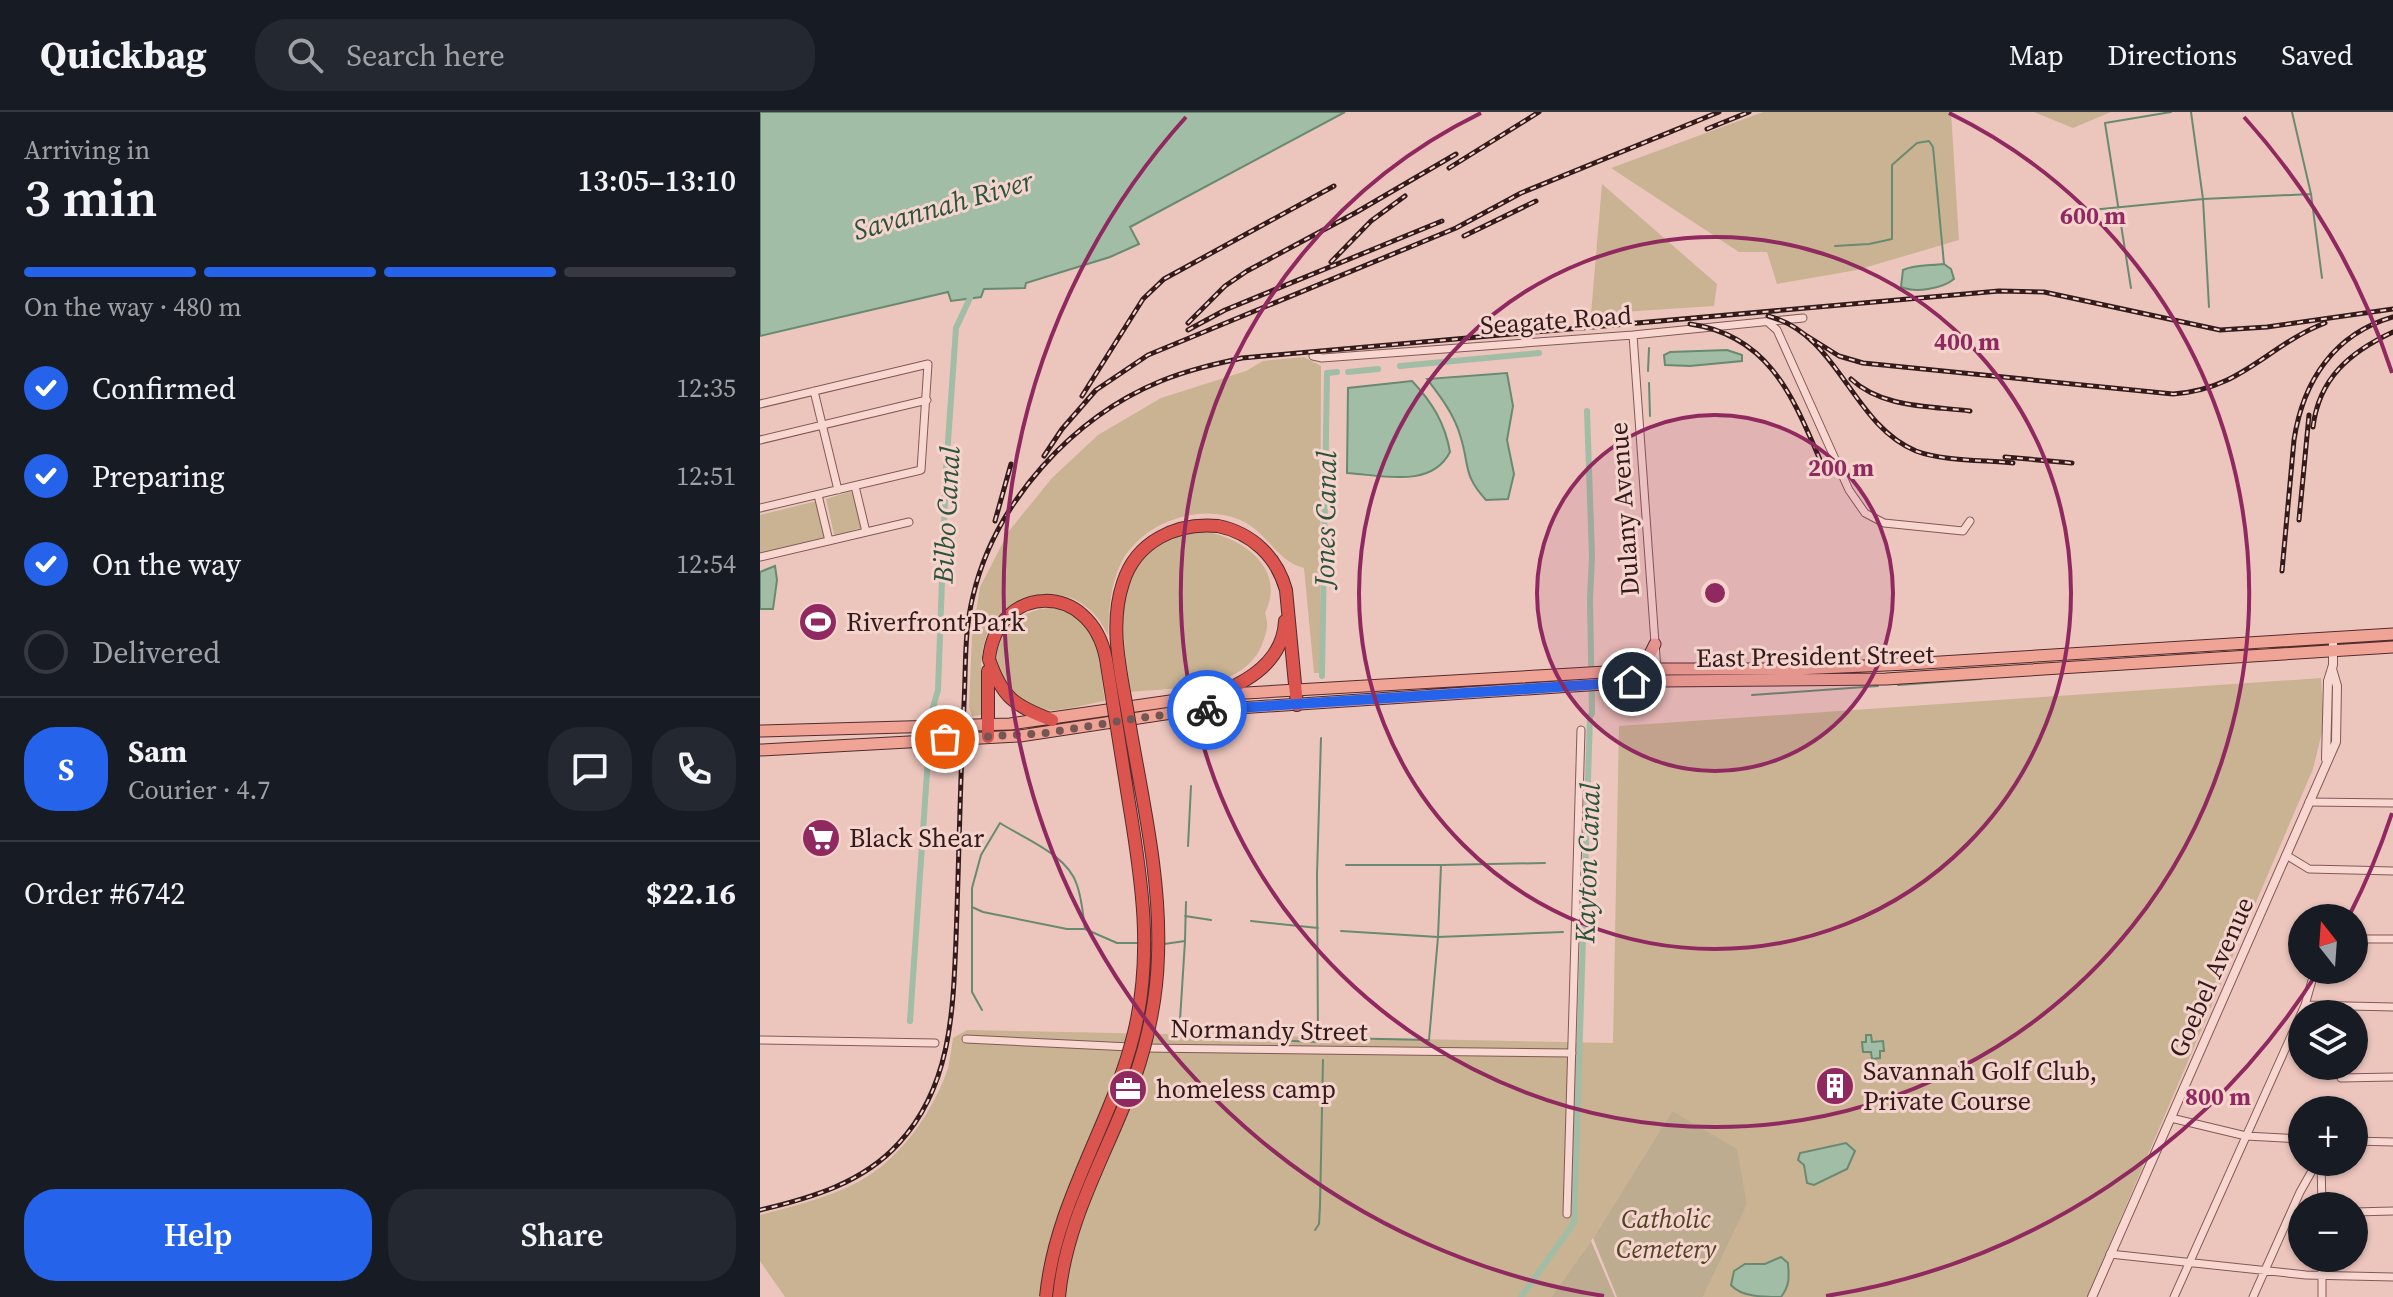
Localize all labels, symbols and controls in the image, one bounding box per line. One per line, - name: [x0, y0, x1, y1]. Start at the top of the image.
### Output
- search box: [255, 19, 815, 91]
- text: Quickbag: [40, 29, 207, 81]
- icon: search: [283, 33, 327, 77]
- text: Search here: [347, 35, 505, 76]
- text: Map: [2009, 36, 2064, 74]
- text: Directions: [2108, 36, 2237, 74]
- text: Saved: [2281, 36, 2353, 74]
- text: Arriving in: [24, 132, 150, 168]
- text: 13:05–13:10: [577, 160, 736, 201]
- water label: Savannah River: [849, 161, 1038, 249]
- text: 3 min: [24, 162, 157, 233]
- text: 600 m: [2060, 199, 2126, 232]
- text: On the way · 480 m: [24, 289, 242, 325]
- street label: Seagate Road: [1479, 297, 1633, 343]
- text: 400 m: [1934, 325, 2000, 358]
- icon: check: [24, 366, 68, 410]
- text: Confirmed: [92, 368, 236, 409]
- text: 12:35: [676, 370, 736, 406]
- street label: Dulany Avenue: [1600, 421, 1648, 597]
- water label: Bilbo Canal: [923, 445, 969, 585]
- water label: Jones Canal: [1305, 451, 1345, 591]
- text: 200 m: [1808, 451, 1874, 484]
- icon: check: [24, 454, 68, 498]
- text: Preparing: [92, 456, 225, 497]
- text: 12:51: [676, 458, 736, 494]
- icon: check: [24, 542, 68, 586]
- text: On the way: [92, 544, 241, 585]
- text: 12:54: [676, 546, 736, 582]
- centre of rings: [1701, 579, 1729, 607]
- sports icon: Riverfront Park: [797, 601, 839, 643]
- place label: Riverfront Park: [846, 604, 1026, 640]
- text: Delivered: [92, 632, 220, 673]
- street label: East President Street: [1696, 636, 1935, 676]
- pin: [1598, 648, 1666, 716]
- icon: home: [1610, 660, 1654, 704]
- courier: [1167, 670, 1247, 750]
- icon: bike: [1185, 688, 1229, 732]
- pin: [911, 705, 979, 773]
- icon: bag: [923, 717, 967, 761]
- button: chat: [548, 727, 632, 811]
- button: phone: [652, 727, 736, 811]
- text: Sam: [128, 731, 187, 772]
- text: S: [58, 749, 74, 790]
- text: Courier · 4.7: [128, 772, 270, 808]
- water label: Kayton Canal: [1565, 782, 1609, 945]
- supermarket icon: Black Shear: [800, 817, 842, 859]
- place label: Black Shear: [849, 820, 984, 856]
- text: Order #6742: [24, 873, 185, 914]
- text: $22.16: [646, 873, 736, 914]
- street label: Goebel Avenue: [2160, 891, 2262, 1063]
- north arrow: [2288, 904, 2368, 984]
- map controls: [2288, 904, 2368, 1272]
- button: layers: [2288, 1000, 2368, 1080]
- street label: Normandy Street: [1170, 1010, 1369, 1050]
- place label: Savannah Golf Club, Private Course: [1863, 1053, 2097, 1119]
- building icon: Savannah Golf Club, Private Course: [1814, 1065, 1856, 1107]
- office icon: homeless camp: [1107, 1068, 1149, 1110]
- place label: homeless camp: [1156, 1071, 1336, 1107]
- text: 800 m: [2185, 1080, 2251, 1113]
- button: +: [2288, 1096, 2368, 1176]
- button: Help: [24, 1189, 372, 1281]
- button: Share: [388, 1189, 736, 1281]
- button: −: [2288, 1192, 2368, 1272]
- park label: Catholic Cemetery: [1616, 1201, 1717, 1267]

